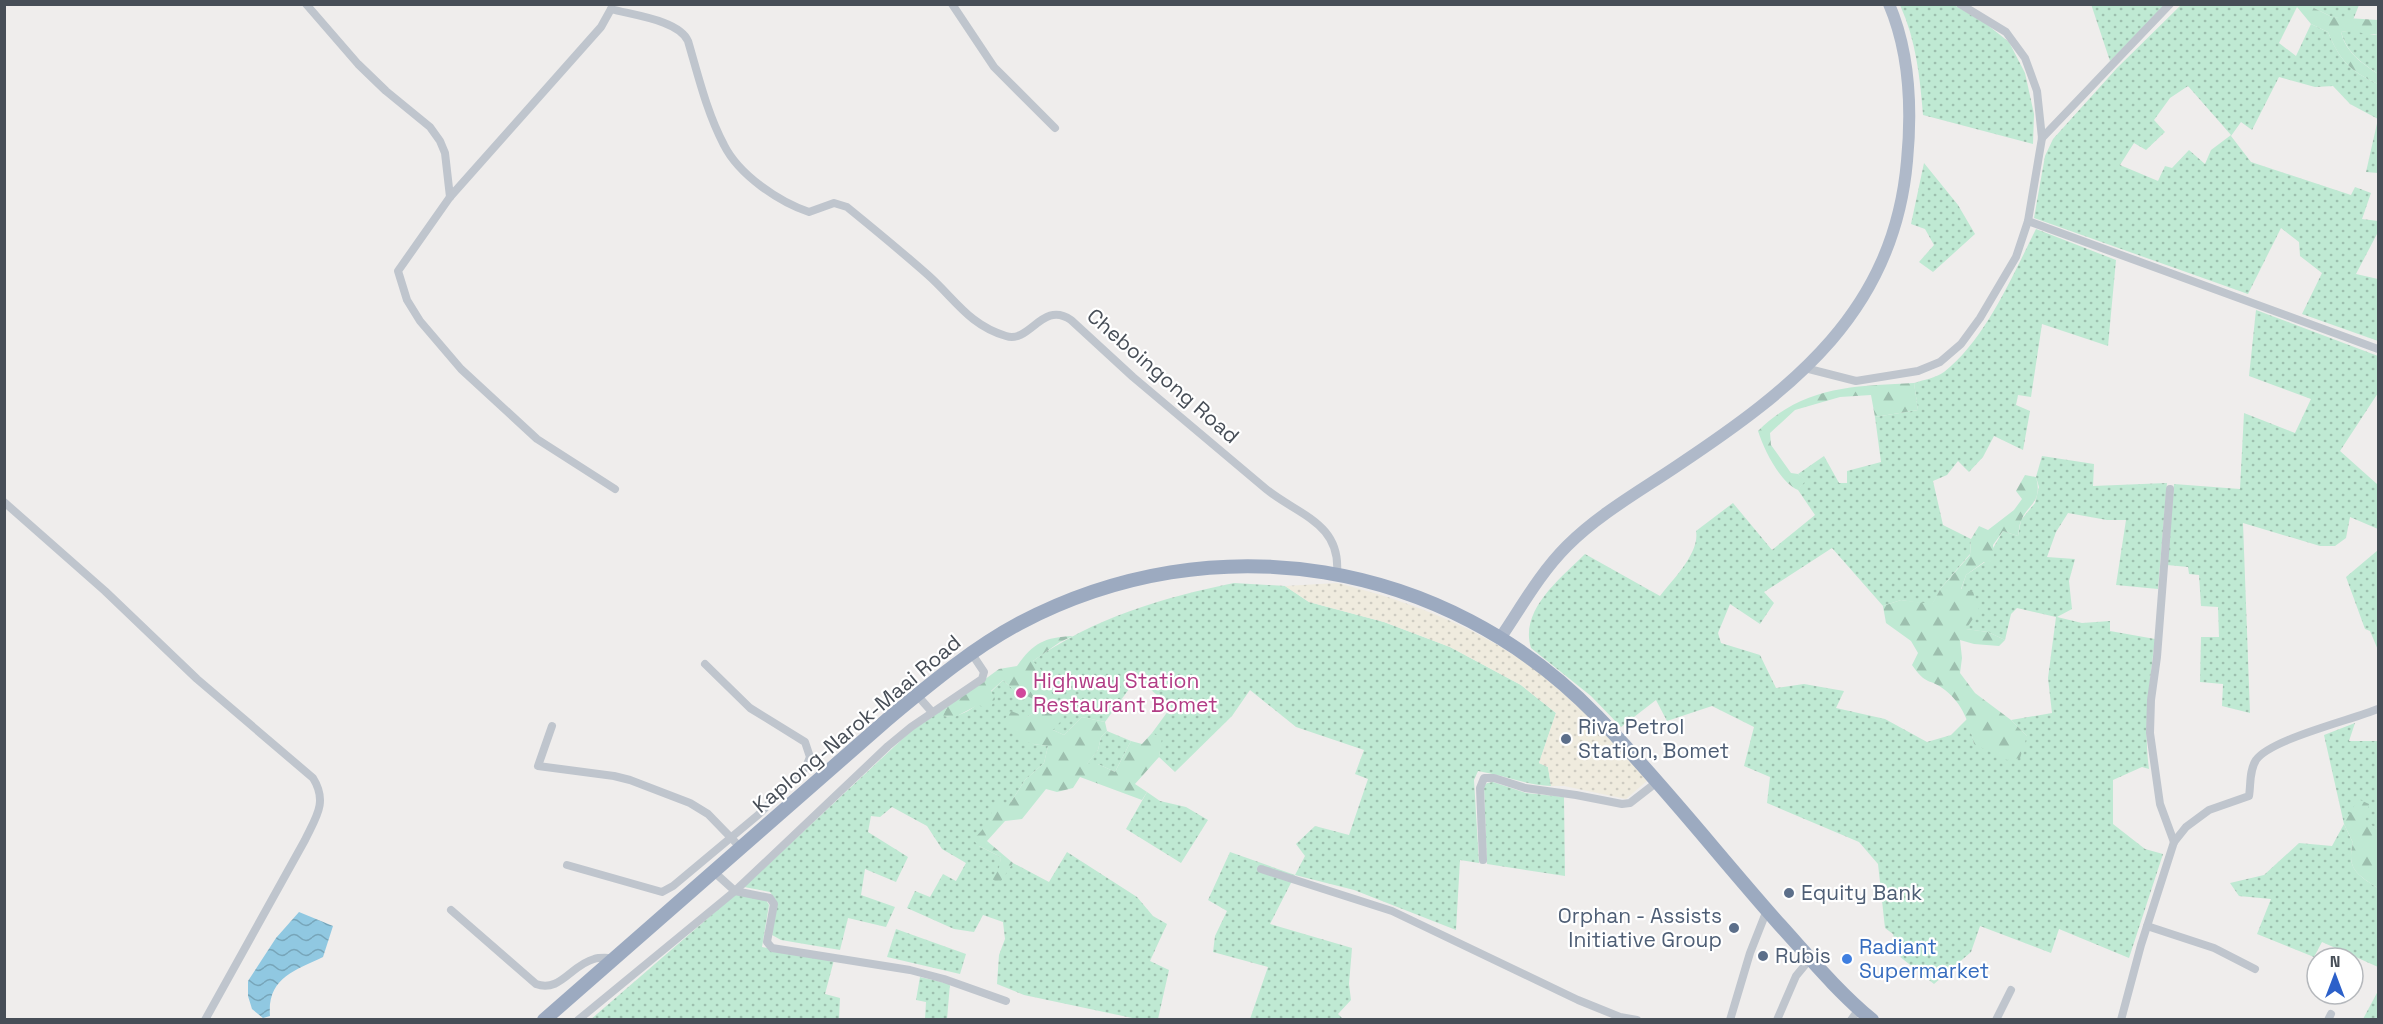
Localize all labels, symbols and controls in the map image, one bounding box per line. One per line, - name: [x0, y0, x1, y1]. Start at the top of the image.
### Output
- street label: Cheboingong Road: [1082, 302, 1245, 449]
- street label: Kaplong-Narok-Maai Road: [747, 629, 966, 819]
- place label: Highway Station Restaurant Bomet: [1033, 667, 1218, 718]
- marker: Highway Station Restaurant Bomet: [1014, 686, 1028, 700]
- place label: Riva Petrol Station, Bomet: [1578, 713, 1729, 764]
- marker: Riva Petrol Station, Bomet: [1559, 732, 1573, 746]
- place label: Equity Bank: [1801, 879, 1922, 906]
- marker: Equity Bank: [1782, 886, 1796, 900]
- place label: Orphan - Assists Initiative Group: [1558, 902, 1722, 953]
- marker: Orphan - Assists Initiative Group: [1727, 921, 1741, 935]
- place label: Radiant Supermarket: [1859, 933, 1989, 984]
- place label: Rubis: [1775, 942, 1831, 969]
- north arrow: [2305, 946, 2365, 1006]
- marker: Rubis: [1756, 949, 1770, 963]
- text: N: [2330, 951, 2340, 972]
- marker: Radiant Supermarket: [1840, 952, 1854, 966]

